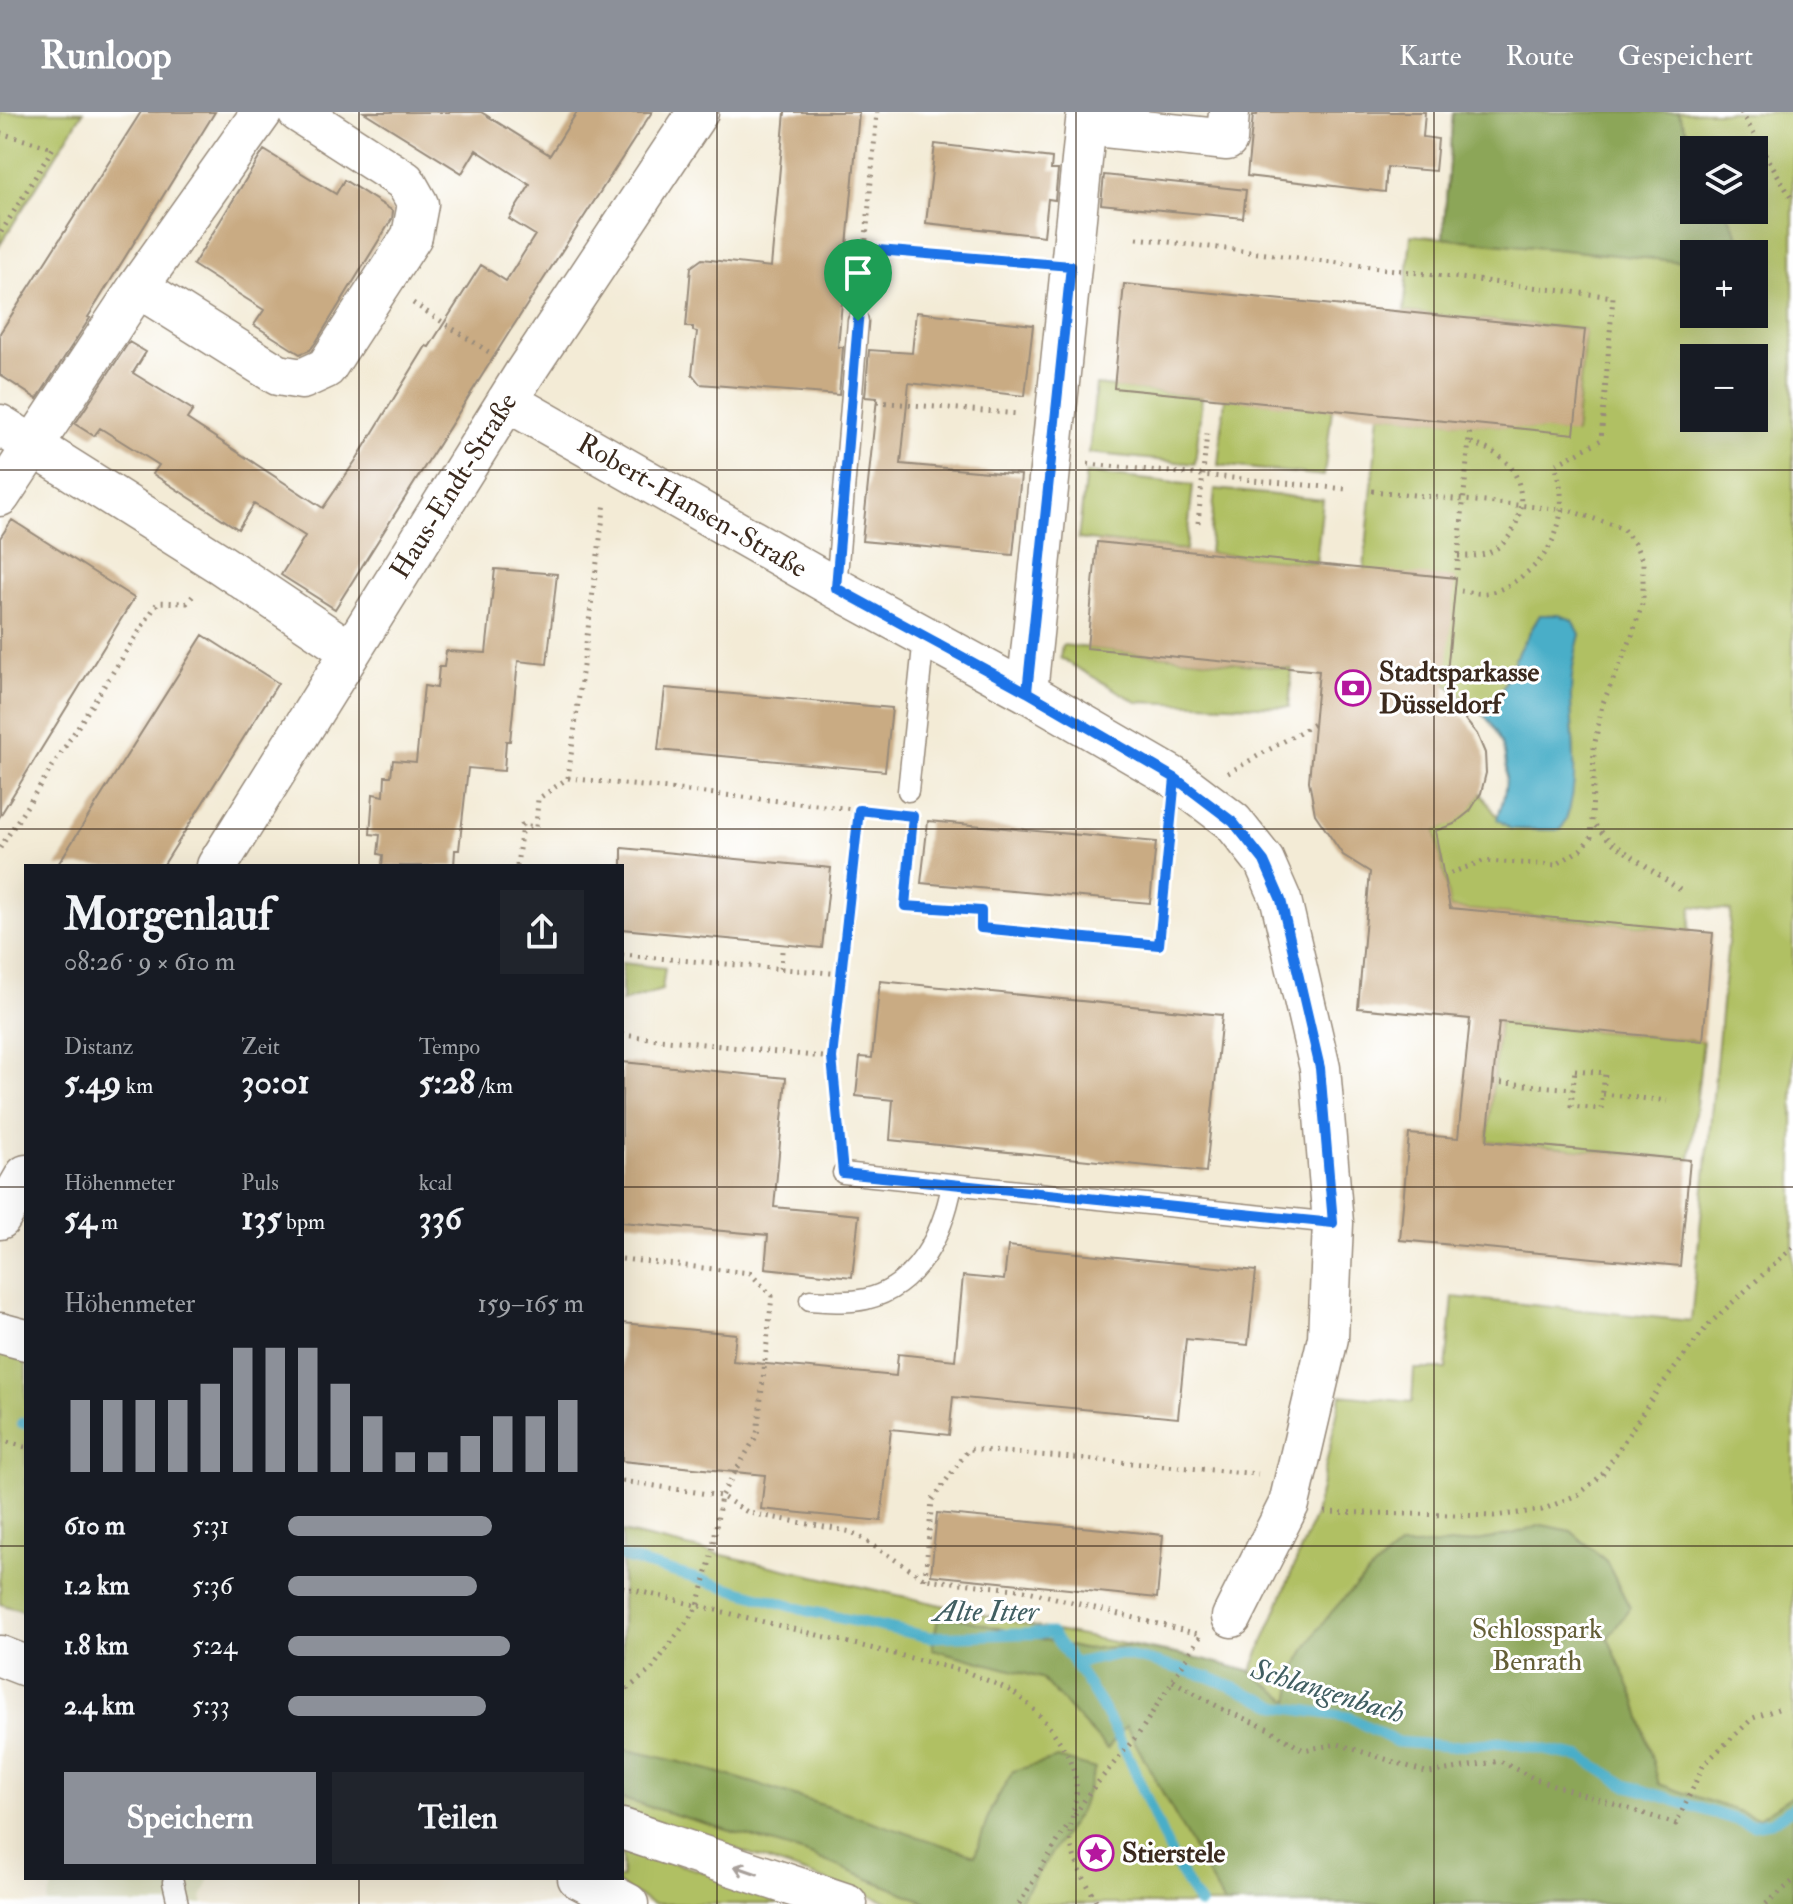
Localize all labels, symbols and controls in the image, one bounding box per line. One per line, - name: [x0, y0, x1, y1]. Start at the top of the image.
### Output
- text: Runloop: [40, 32, 171, 80]
- text: Karte: [1399, 39, 1461, 74]
- text: Route: [1505, 39, 1574, 74]
- text: Gespeichert: [1618, 39, 1753, 74]
- map controls: [1680, 136, 1768, 432]
- button: layers: [1680, 136, 1768, 224]
- pin: [824, 239, 892, 321]
- button: +: [1680, 240, 1768, 328]
- icon: arrive: [836, 251, 880, 295]
- button: −: [1680, 344, 1768, 432]
- street label: Haus-Endt-Straße: [383, 386, 525, 586]
- street label: Robert-Hansen-Straße: [571, 426, 814, 586]
- place label: Stadtsparkasse Düsseldorf: [1379, 655, 1539, 722]
- bank icon: Stadtsparkasse Düsseldorf: [1334, 669, 1372, 707]
- text: Morgenlauf: [64, 888, 272, 943]
- button: share: [500, 890, 584, 974]
- text: 08:26 · 9 × 610 m: [64, 946, 235, 978]
- text: Distanz: [64, 1033, 133, 1061]
- text: Zeit: [241, 1033, 280, 1061]
- text: Tempo: [419, 1033, 480, 1061]
- text: 5.49: [64, 1061, 121, 1104]
- text: 30:01: [241, 1061, 310, 1104]
- text: 5:28: [419, 1061, 475, 1104]
- text: km: [121, 1072, 153, 1100]
- text: /km: [475, 1072, 513, 1100]
- text: Höhenmeter: [64, 1169, 175, 1197]
- text: Puls: [241, 1169, 279, 1197]
- text: kcal: [419, 1169, 452, 1197]
- text: 54: [64, 1197, 96, 1240]
- text: 135: [241, 1197, 281, 1240]
- text: 336: [419, 1197, 462, 1240]
- text: m: [96, 1208, 118, 1236]
- text: bpm: [281, 1208, 325, 1236]
- text: Höhenmeter: [64, 1288, 195, 1320]
- text: 159–165 m: [478, 1288, 584, 1320]
- text: 610 m: [64, 1510, 125, 1542]
- text: 5:31: [192, 1510, 229, 1542]
- text: 1.2 km: [64, 1570, 130, 1602]
- text: 5:36: [192, 1570, 233, 1602]
- water label: Alte Itter: [930, 1593, 1040, 1630]
- park label: Schlosspark Benrath: [1472, 1612, 1603, 1679]
- text: 1.8 km: [64, 1630, 129, 1662]
- text: 5:24: [192, 1630, 237, 1662]
- water label: Schlangenbach: [1246, 1650, 1409, 1732]
- text: 2.4 km: [64, 1690, 135, 1722]
- text: 5:33: [192, 1690, 230, 1722]
- button: Speichern: [64, 1772, 316, 1864]
- button: Teilen: [332, 1772, 584, 1864]
- place icon: Stierstele: [1077, 1834, 1115, 1872]
- place label: Stierstele: [1122, 1836, 1226, 1871]
- one-way arrow: [734, 1862, 759, 1877]

